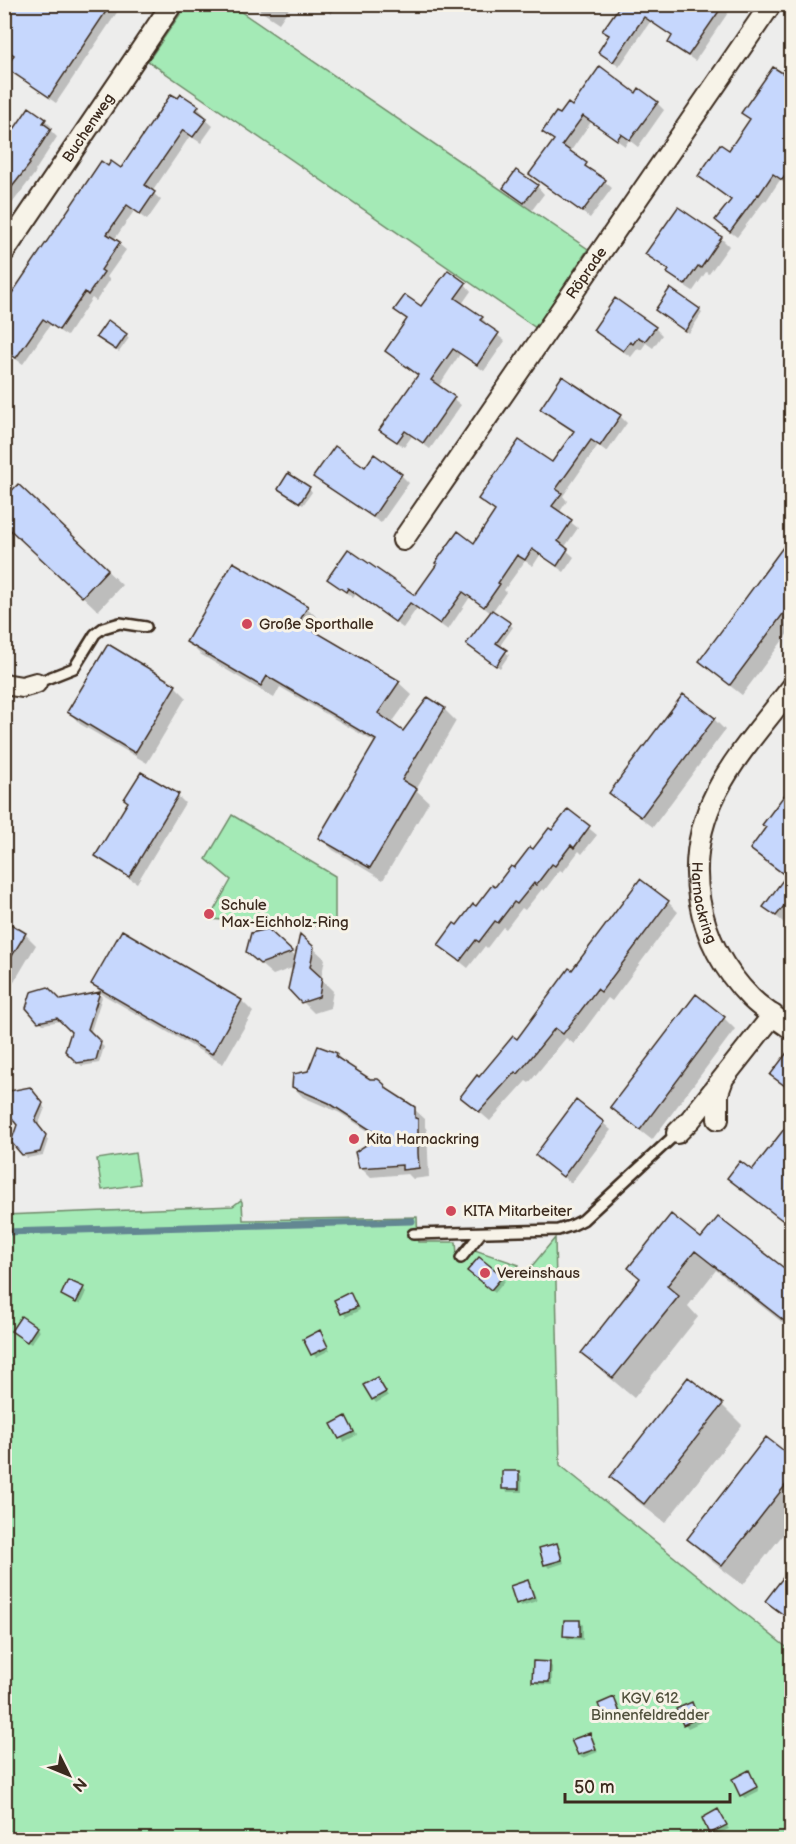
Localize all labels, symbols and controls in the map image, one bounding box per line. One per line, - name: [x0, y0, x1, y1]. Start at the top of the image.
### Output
- street label: Buchenweg: [58, 90, 119, 166]
- street label: Röprade: [562, 243, 611, 303]
- place label: Große Sporthalle: [259, 615, 374, 634]
- marker: Große Sporthalle: [240, 617, 254, 631]
- street label: Harnackring: [687, 861, 721, 947]
- place label: Schule Max-Eichholz-Ring: [221, 896, 349, 932]
- marker: Schule Max-Eichholz-Ring: [202, 907, 216, 921]
- place label: Kita Harnackring: [366, 1130, 479, 1149]
- marker: Kita Harnackring: [347, 1132, 361, 1146]
- place label: KITA Mitarbeiter: [463, 1202, 572, 1221]
- marker: KITA Mitarbeiter: [444, 1204, 458, 1218]
- place label: Vereinshaus: [497, 1264, 581, 1283]
- marker: Vereinshaus: [478, 1266, 492, 1280]
- park label: KGV 612 Binnenfeldredder: [591, 1689, 710, 1725]
- north arrow: [39, 1745, 99, 1805]
- scale bar: [565, 1766, 730, 1804]
- text: N: [68, 1773, 90, 1795]
- text: 50 m: [574, 1777, 615, 1798]

